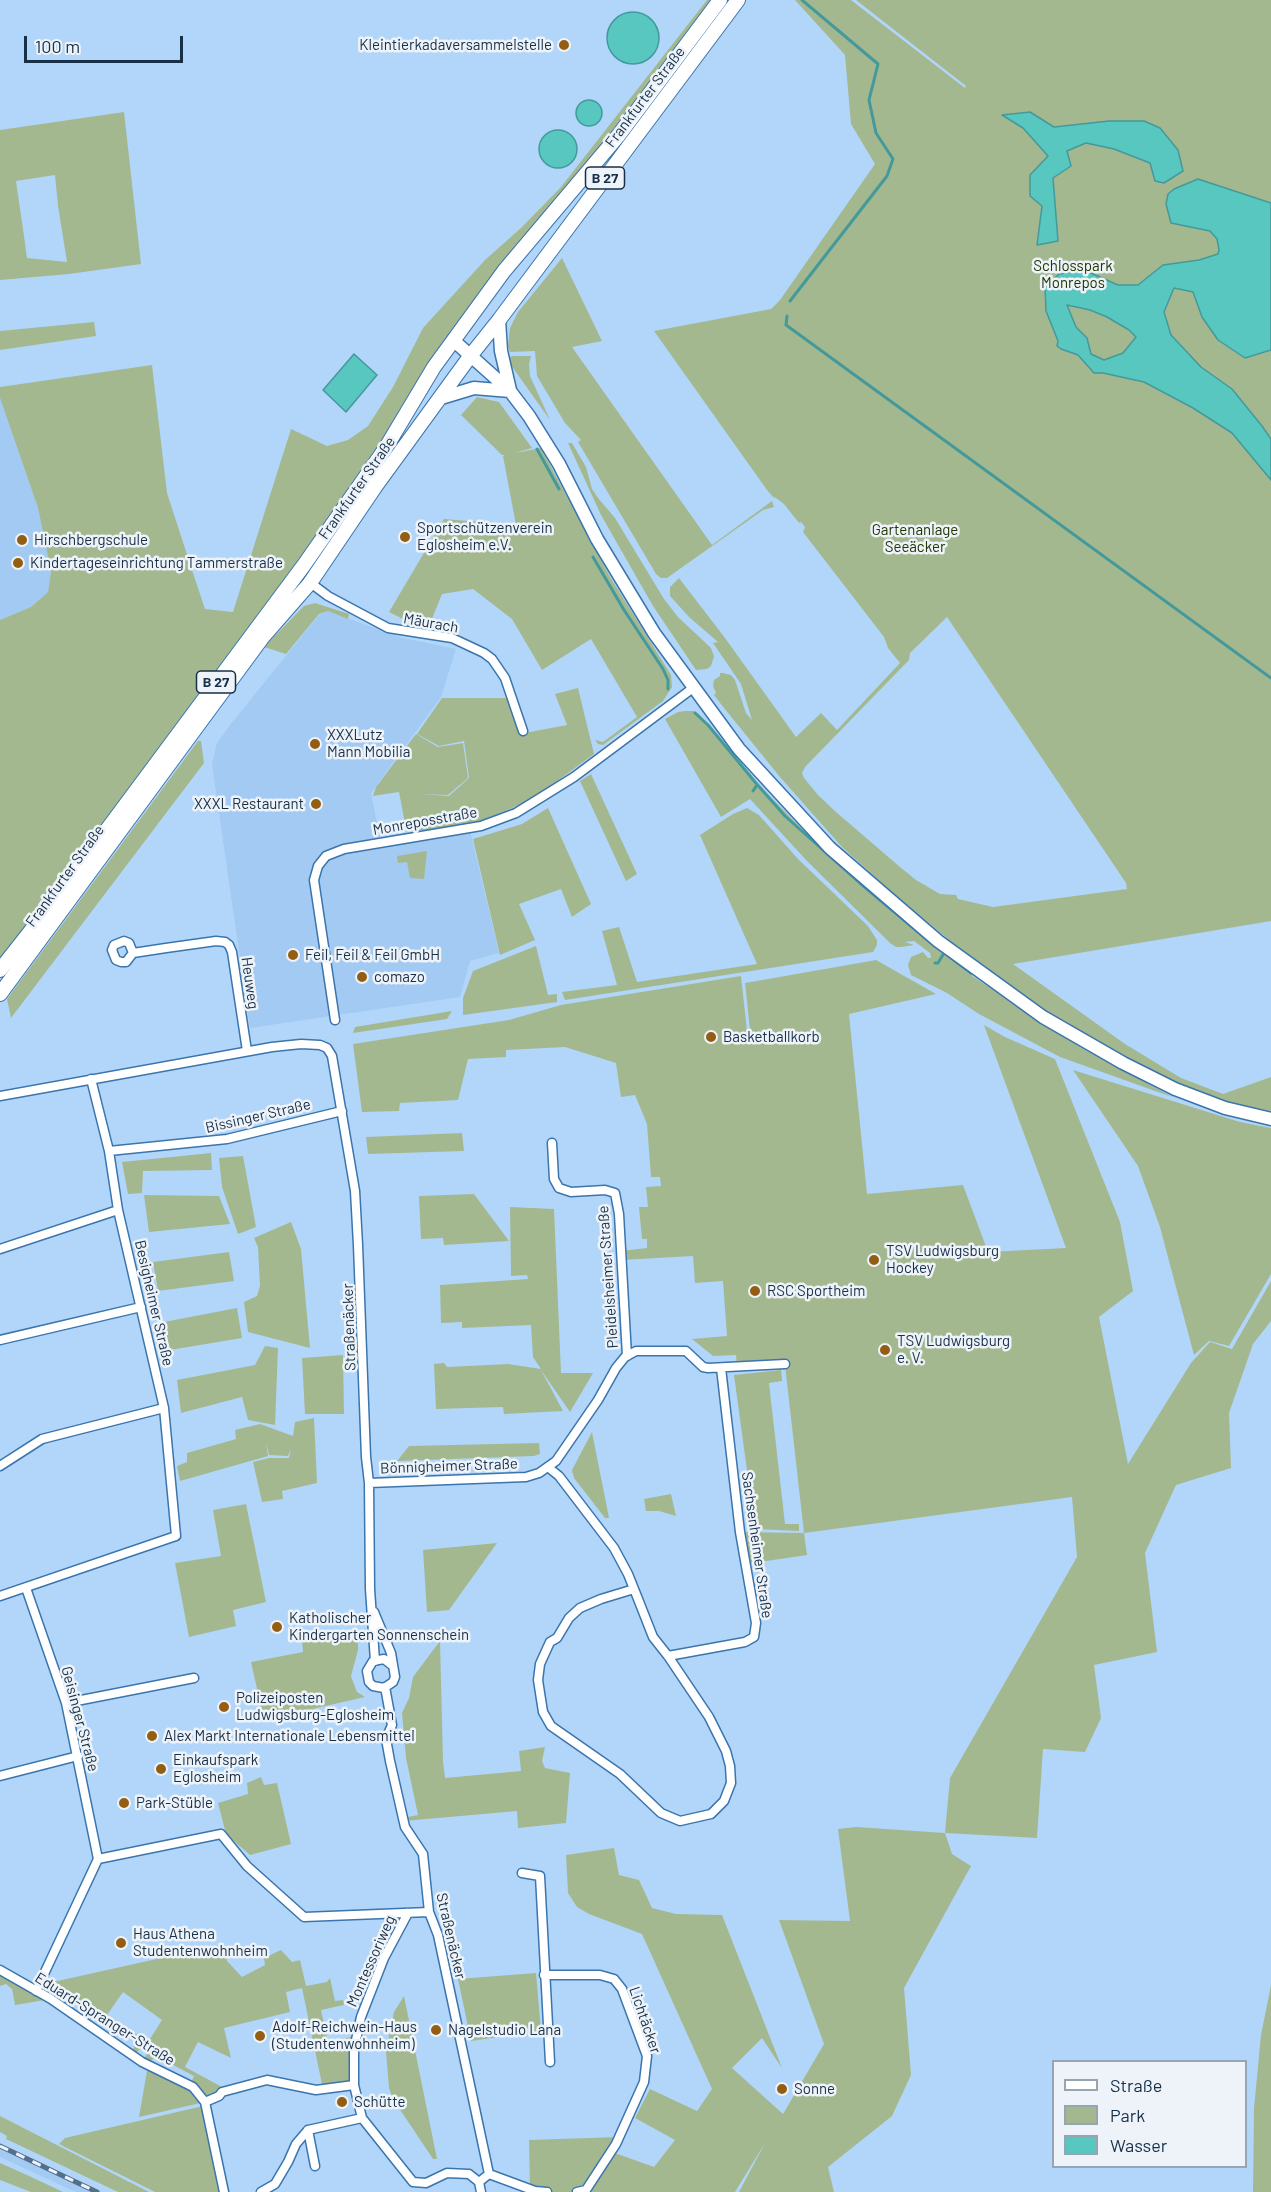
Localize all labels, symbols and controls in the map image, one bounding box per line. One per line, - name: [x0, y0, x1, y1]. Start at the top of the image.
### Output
- scale bar: [27, 24, 186, 62]
- text: 100 m: [35, 35, 80, 57]
- place label: Kleintierkadaversammelstelle: [359, 36, 552, 54]
- marker: Kleintierkadaversammelstelle: [557, 38, 571, 52]
- street label: Frankfurter Straße: [601, 43, 689, 151]
- road number: B 27: [586, 167, 624, 189]
- park label: Schlosspark Monrepos: [1033, 257, 1113, 292]
- street label: Frankfurter Straße: [315, 433, 399, 543]
- place label: Sportschützenverein Eglosheim e.V.: [417, 519, 553, 554]
- park label: Gartenanlage Seeäcker: [872, 521, 958, 556]
- marker: Sportschützenverein Eglosheim e.V.: [398, 530, 412, 544]
- place label: Hirschbergschule: [34, 531, 148, 549]
- marker: Hirschbergschule: [15, 533, 29, 547]
- place label: Kindertageseinrichtung Tammerstraße: [30, 554, 283, 572]
- marker: Kindertageseinrichtung Tammerstraße: [11, 556, 25, 570]
- street label: Mäurach: [402, 609, 460, 637]
- road number: B 27: [196, 671, 236, 693]
- place label: XXXLutz Mann Mobilia: [327, 726, 410, 761]
- marker: XXXLutz Mann Mobilia: [308, 737, 322, 751]
- place label: XXXL Restaurant: [194, 795, 304, 813]
- marker: XXXL Restaurant: [309, 797, 323, 811]
- street label: Monreposstraße: [371, 803, 479, 839]
- street label: Frankfurter Straße: [22, 822, 108, 930]
- place label: Feil, Feil & Feil GmbH: [305, 946, 440, 964]
- marker: Feil, Feil & Feil GmbH: [286, 948, 300, 962]
- street label: Heuweg: [237, 956, 263, 1010]
- place label: comazo: [374, 968, 425, 986]
- marker: comazo: [355, 970, 369, 984]
- place label: Basketballkorb: [723, 1028, 820, 1046]
- marker: Basketballkorb: [704, 1030, 718, 1044]
- street label: Bissinger Straße: [204, 1095, 312, 1137]
- street label: Pleidelsheimer Straße: [594, 1205, 622, 1349]
- street label: Besigheimer Straße: [131, 1238, 177, 1368]
- place label: TSV Ludwigsburg Hockey: [886, 1242, 999, 1277]
- marker: TSV Ludwigsburg Hockey: [867, 1253, 881, 1267]
- place label: RSC Sportheim: [767, 1282, 865, 1300]
- street label: Straßenäcker: [338, 1283, 360, 1371]
- marker: RSC Sportheim: [748, 1284, 762, 1298]
- place label: TSV Ludwigsburg e. V.: [897, 1332, 1010, 1367]
- marker: TSV Ludwigsburg e. V.: [878, 1343, 892, 1357]
- street label: Bönnigheimer Straße: [380, 1455, 518, 1477]
- street label: Sachsenheimer Straße: [738, 1471, 776, 1619]
- place label: Katholischer Kindergarten Sonnenschein: [289, 1609, 469, 1644]
- marker: Katholischer Kindergarten Sonnenschein: [270, 1620, 284, 1634]
- street label: Geisinger Straße: [57, 1664, 103, 1774]
- place label: Polizeiposten Ludwigsburg-Eglosheim: [236, 1689, 394, 1724]
- marker: Polizeiposten Ludwigsburg-Eglosheim: [217, 1700, 231, 1714]
- place label: Alex Markt Internationale Lebensmittel: [164, 1727, 415, 1745]
- marker: Alex Markt Internationale Lebensmittel: [145, 1729, 159, 1743]
- place label: Einkaufspark Eglosheim: [173, 1751, 258, 1786]
- marker: Einkaufspark Eglosheim: [154, 1762, 168, 1776]
- place label: Park-Stüble: [136, 1794, 213, 1812]
- marker: Park-Stüble: [117, 1796, 131, 1810]
- street label: Straßenäcker: [432, 1891, 470, 1981]
- street label: Montessoriweg: [343, 1912, 399, 2010]
- place label: Haus Athena Studentenwohnheim: [133, 1925, 268, 1960]
- marker: Haus Athena Studentenwohnheim: [114, 1936, 128, 1950]
- street label: Eduard-Spranger-Straße: [32, 1969, 178, 2069]
- street label: Lichtäcker: [625, 1984, 665, 2056]
- place label: Adolf-Reichwein-Haus (Studentenwohnheim): [272, 2018, 417, 2053]
- place label: Nagelstudio Lana: [448, 2021, 561, 2039]
- marker: Nagelstudio Lana: [429, 2023, 443, 2037]
- marker: Adolf-Reichwein-Haus (Studentenwohnheim): [253, 2029, 267, 2043]
- legend: [1052, 2060, 1247, 2168]
- text: Straße: [1110, 2074, 1162, 2096]
- place label: Sonne: [794, 2080, 835, 2098]
- marker: Sonne: [775, 2082, 789, 2096]
- place label: Schütte: [354, 2093, 405, 2111]
- marker: Schütte: [335, 2095, 349, 2109]
- text: Park: [1110, 2104, 1145, 2126]
- text: Wasser: [1110, 2134, 1167, 2156]

